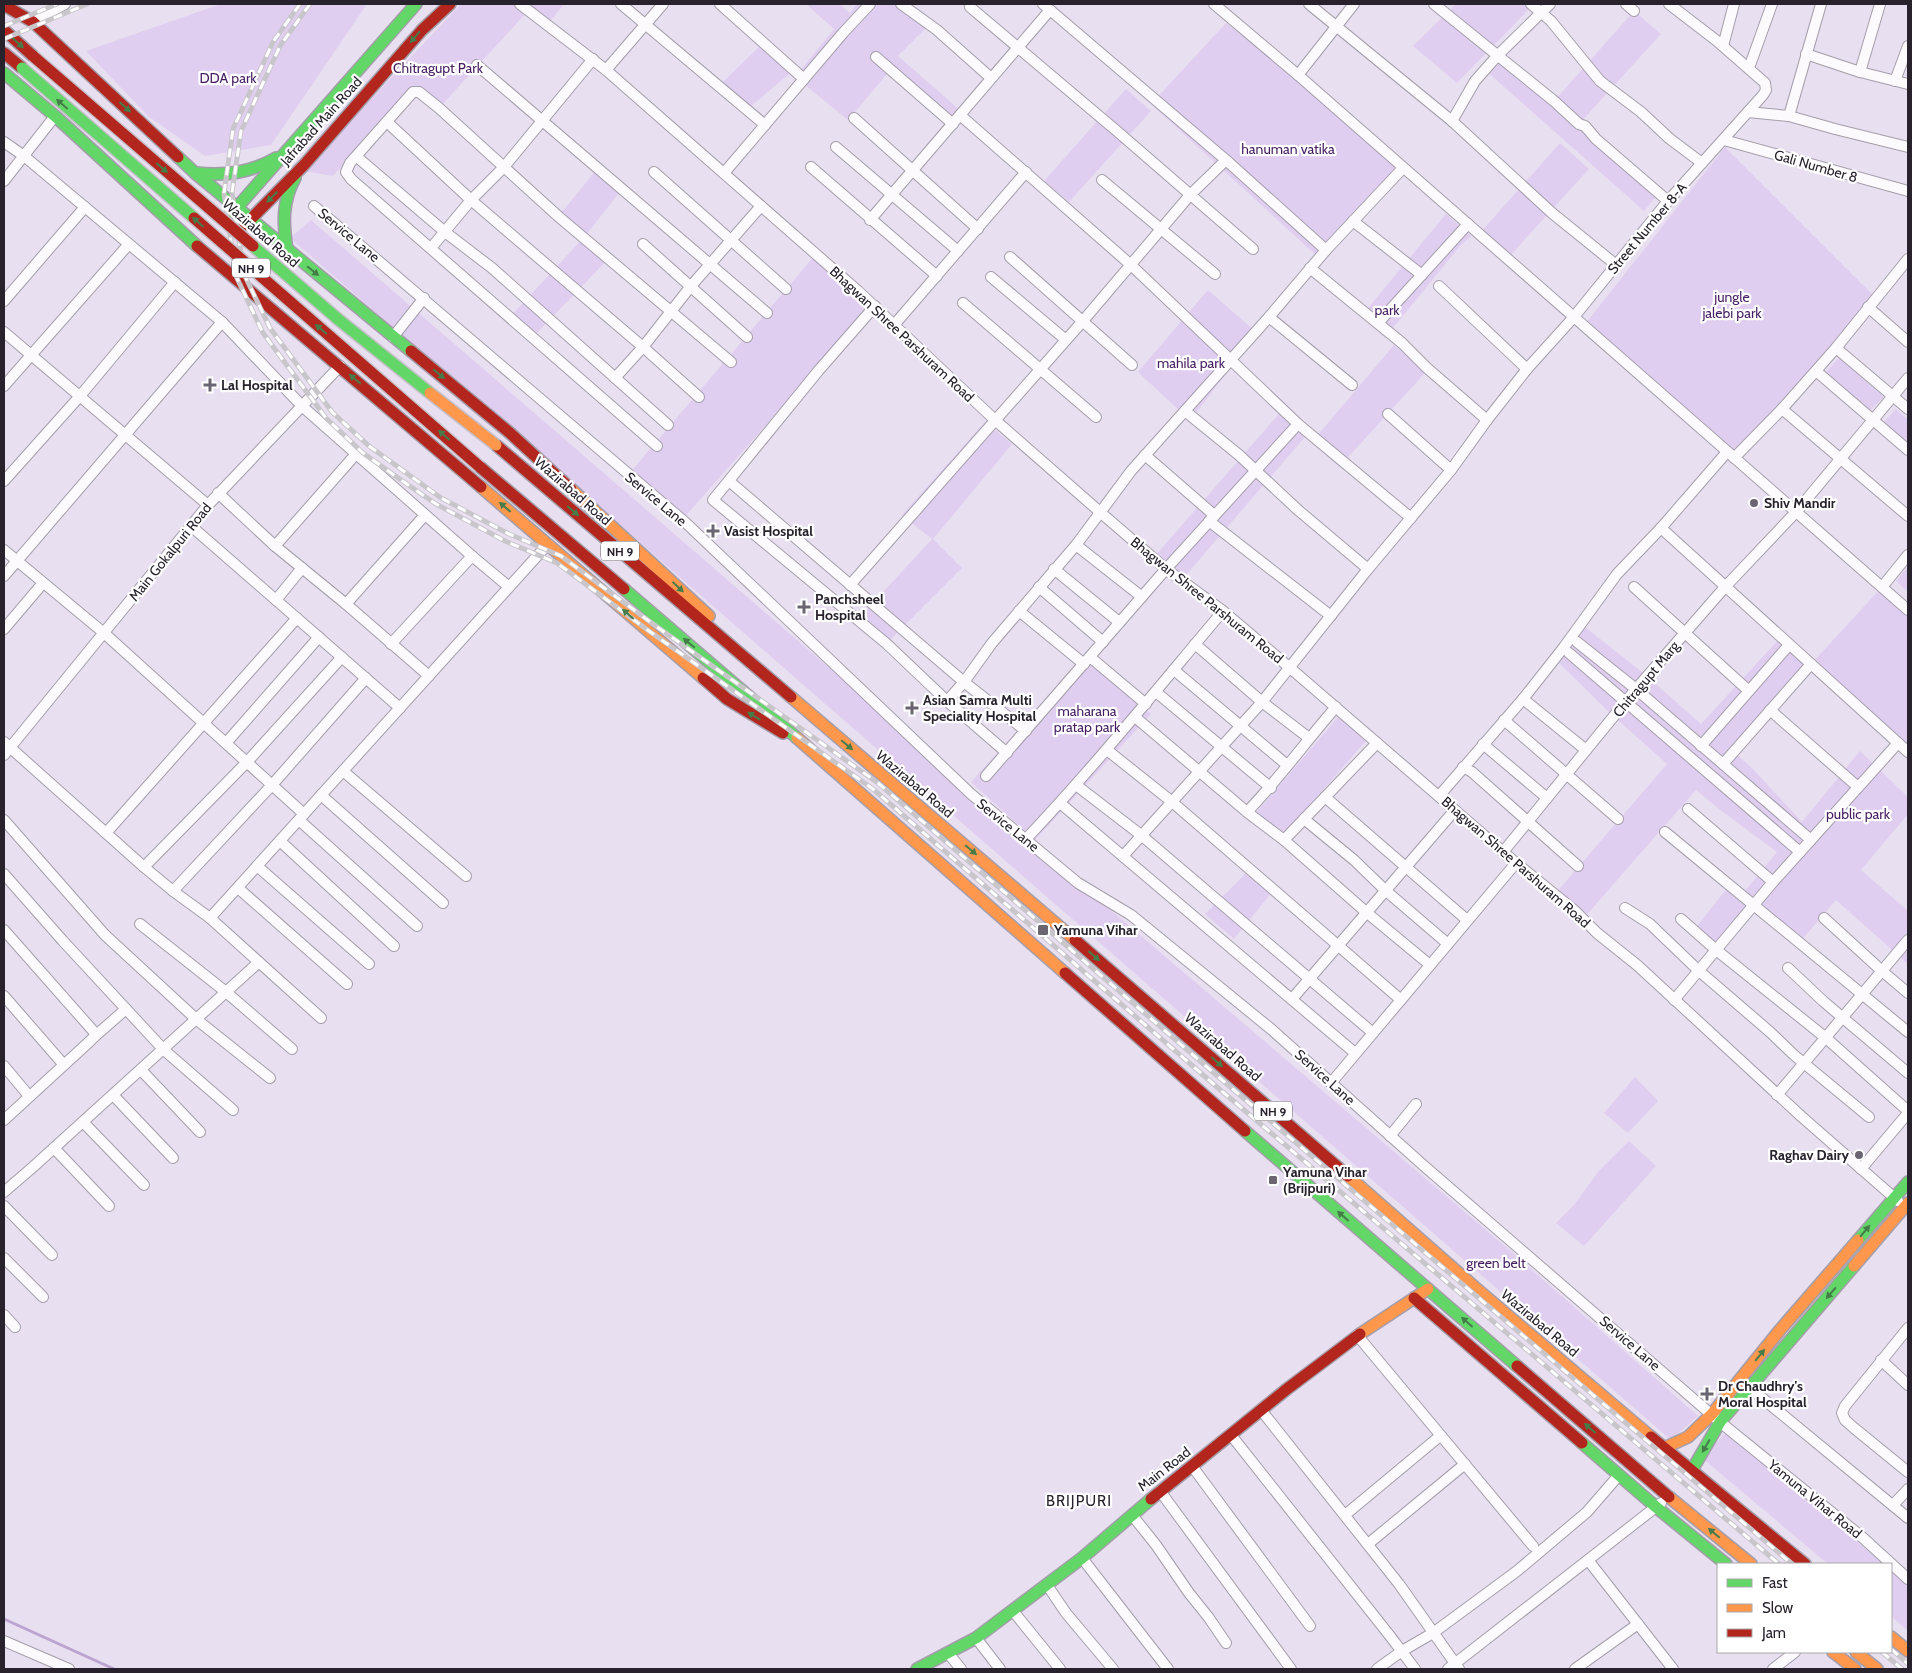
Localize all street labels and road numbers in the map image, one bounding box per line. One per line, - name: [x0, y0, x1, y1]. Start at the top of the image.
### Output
- street label: Jafrabad Main Road: [276, 73, 366, 170]
- street label: Gali Number 8: [1772, 146, 1860, 186]
- street label: Street Number 8-A: [1603, 178, 1691, 277]
- street label: Wazirabad Road: [219, 195, 303, 271]
- street label: Service Lane: [315, 204, 383, 266]
- road number: NH 9: [232, 258, 270, 278]
- street label: Bhagwan Shree Parshuram Road: [826, 262, 978, 406]
- street label: Wazirabad Road: [531, 453, 615, 529]
- street label: Service Lane: [622, 468, 690, 530]
- street label: Main Gokalpuri Road: [125, 499, 215, 605]
- street label: Bhagwan Shree Parshuram Road: [1127, 533, 1287, 667]
- road number: NH 9: [601, 542, 639, 560]
- street label: Chitragupt Marg: [1609, 636, 1684, 721]
- street label: Wazirabad Road: [873, 746, 957, 822]
- street label: Bhagwan Shree Parshuram Road: [1438, 792, 1594, 932]
- street label: Service Lane: [973, 794, 1043, 856]
- street label: Wazirabad Road: [1181, 1009, 1265, 1085]
- street label: Service Lane: [1291, 1045, 1359, 1109]
- road number: NH 9: [1254, 1102, 1292, 1120]
- street label: Wazirabad Road: [1498, 1285, 1582, 1361]
- street label: Service Lane: [1596, 1312, 1664, 1374]
- street label: Main Road: [1134, 1443, 1194, 1495]
- street label: Yamuna Vihar Road: [1764, 1455, 1866, 1542]

